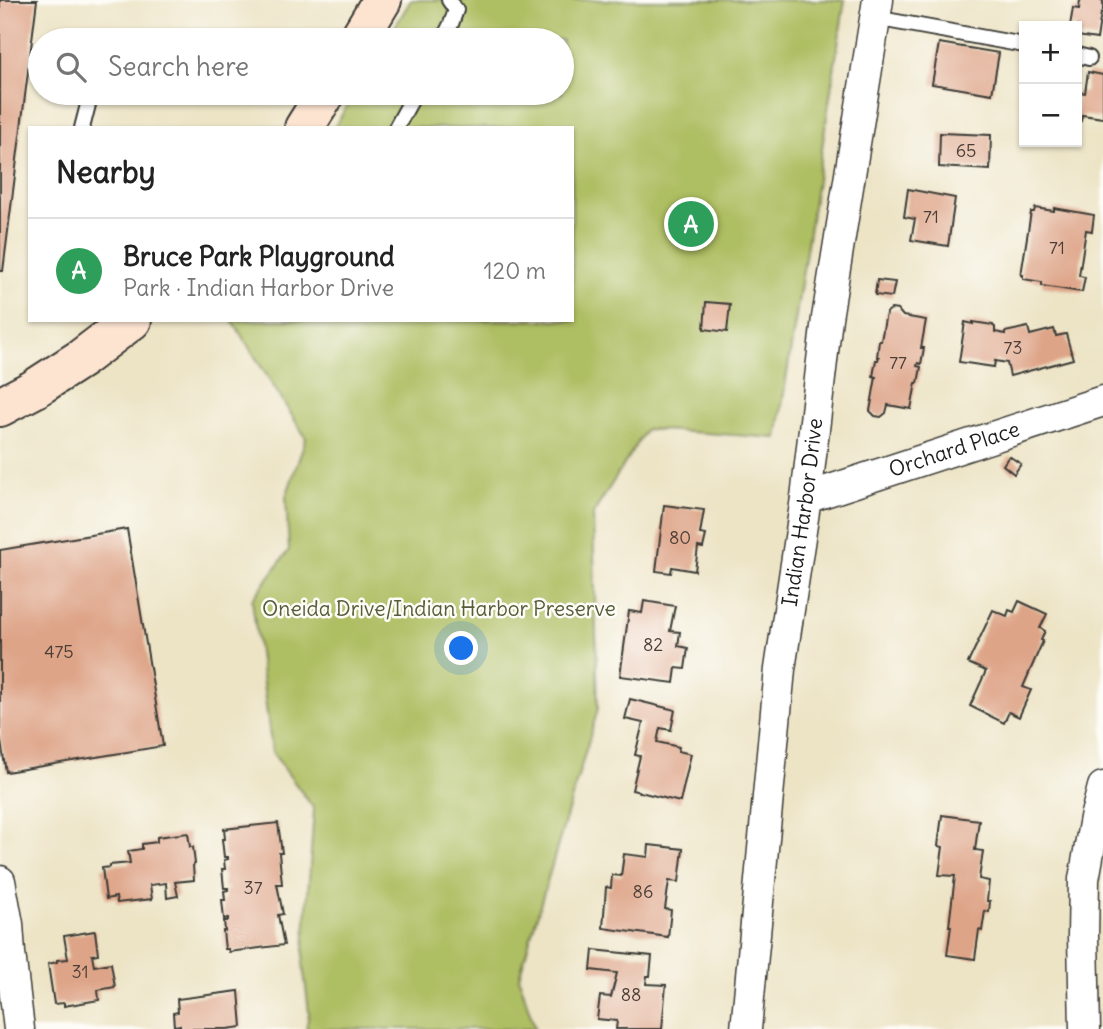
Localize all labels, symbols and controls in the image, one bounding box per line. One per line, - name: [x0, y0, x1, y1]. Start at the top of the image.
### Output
- map controls: [1019, 21, 1082, 147]
- button: +: [1019, 21, 1082, 84]
- search box: [28, 28, 574, 105]
- icon: search: [52, 48, 90, 86]
- text: Search here: [108, 50, 249, 83]
- button: −: [1019, 84, 1082, 147]
- house number: 65: [956, 139, 976, 162]
- text: Nearby: [56, 153, 156, 191]
- pin: A: [668, 198, 714, 250]
- house number: 71: [923, 205, 939, 228]
- house number: 71: [1049, 236, 1065, 259]
- text: Bruce Park Playground: [123, 240, 395, 273]
- text: A: [72, 256, 86, 285]
- text: 120 m: [483, 256, 546, 285]
- text: Park · Indian Harbor Drive: [123, 273, 394, 302]
- house number: 73: [1003, 336, 1023, 359]
- house number: 77: [889, 351, 907, 374]
- street label: Orchard Place: [885, 415, 1023, 483]
- street label: Indian Harbor Drive: [776, 417, 828, 608]
- house number: 80: [669, 526, 691, 549]
- park label: Oneida Drive/Indian Harbor Preserve: [262, 595, 616, 622]
- your location: [444, 631, 478, 665]
- house number: 82: [643, 633, 663, 656]
- house number: 475: [44, 640, 74, 663]
- house number: 37: [243, 876, 263, 899]
- house number: 86: [633, 880, 653, 903]
- house number: 31: [71, 960, 89, 983]
- house number: 88: [621, 983, 641, 1006]

